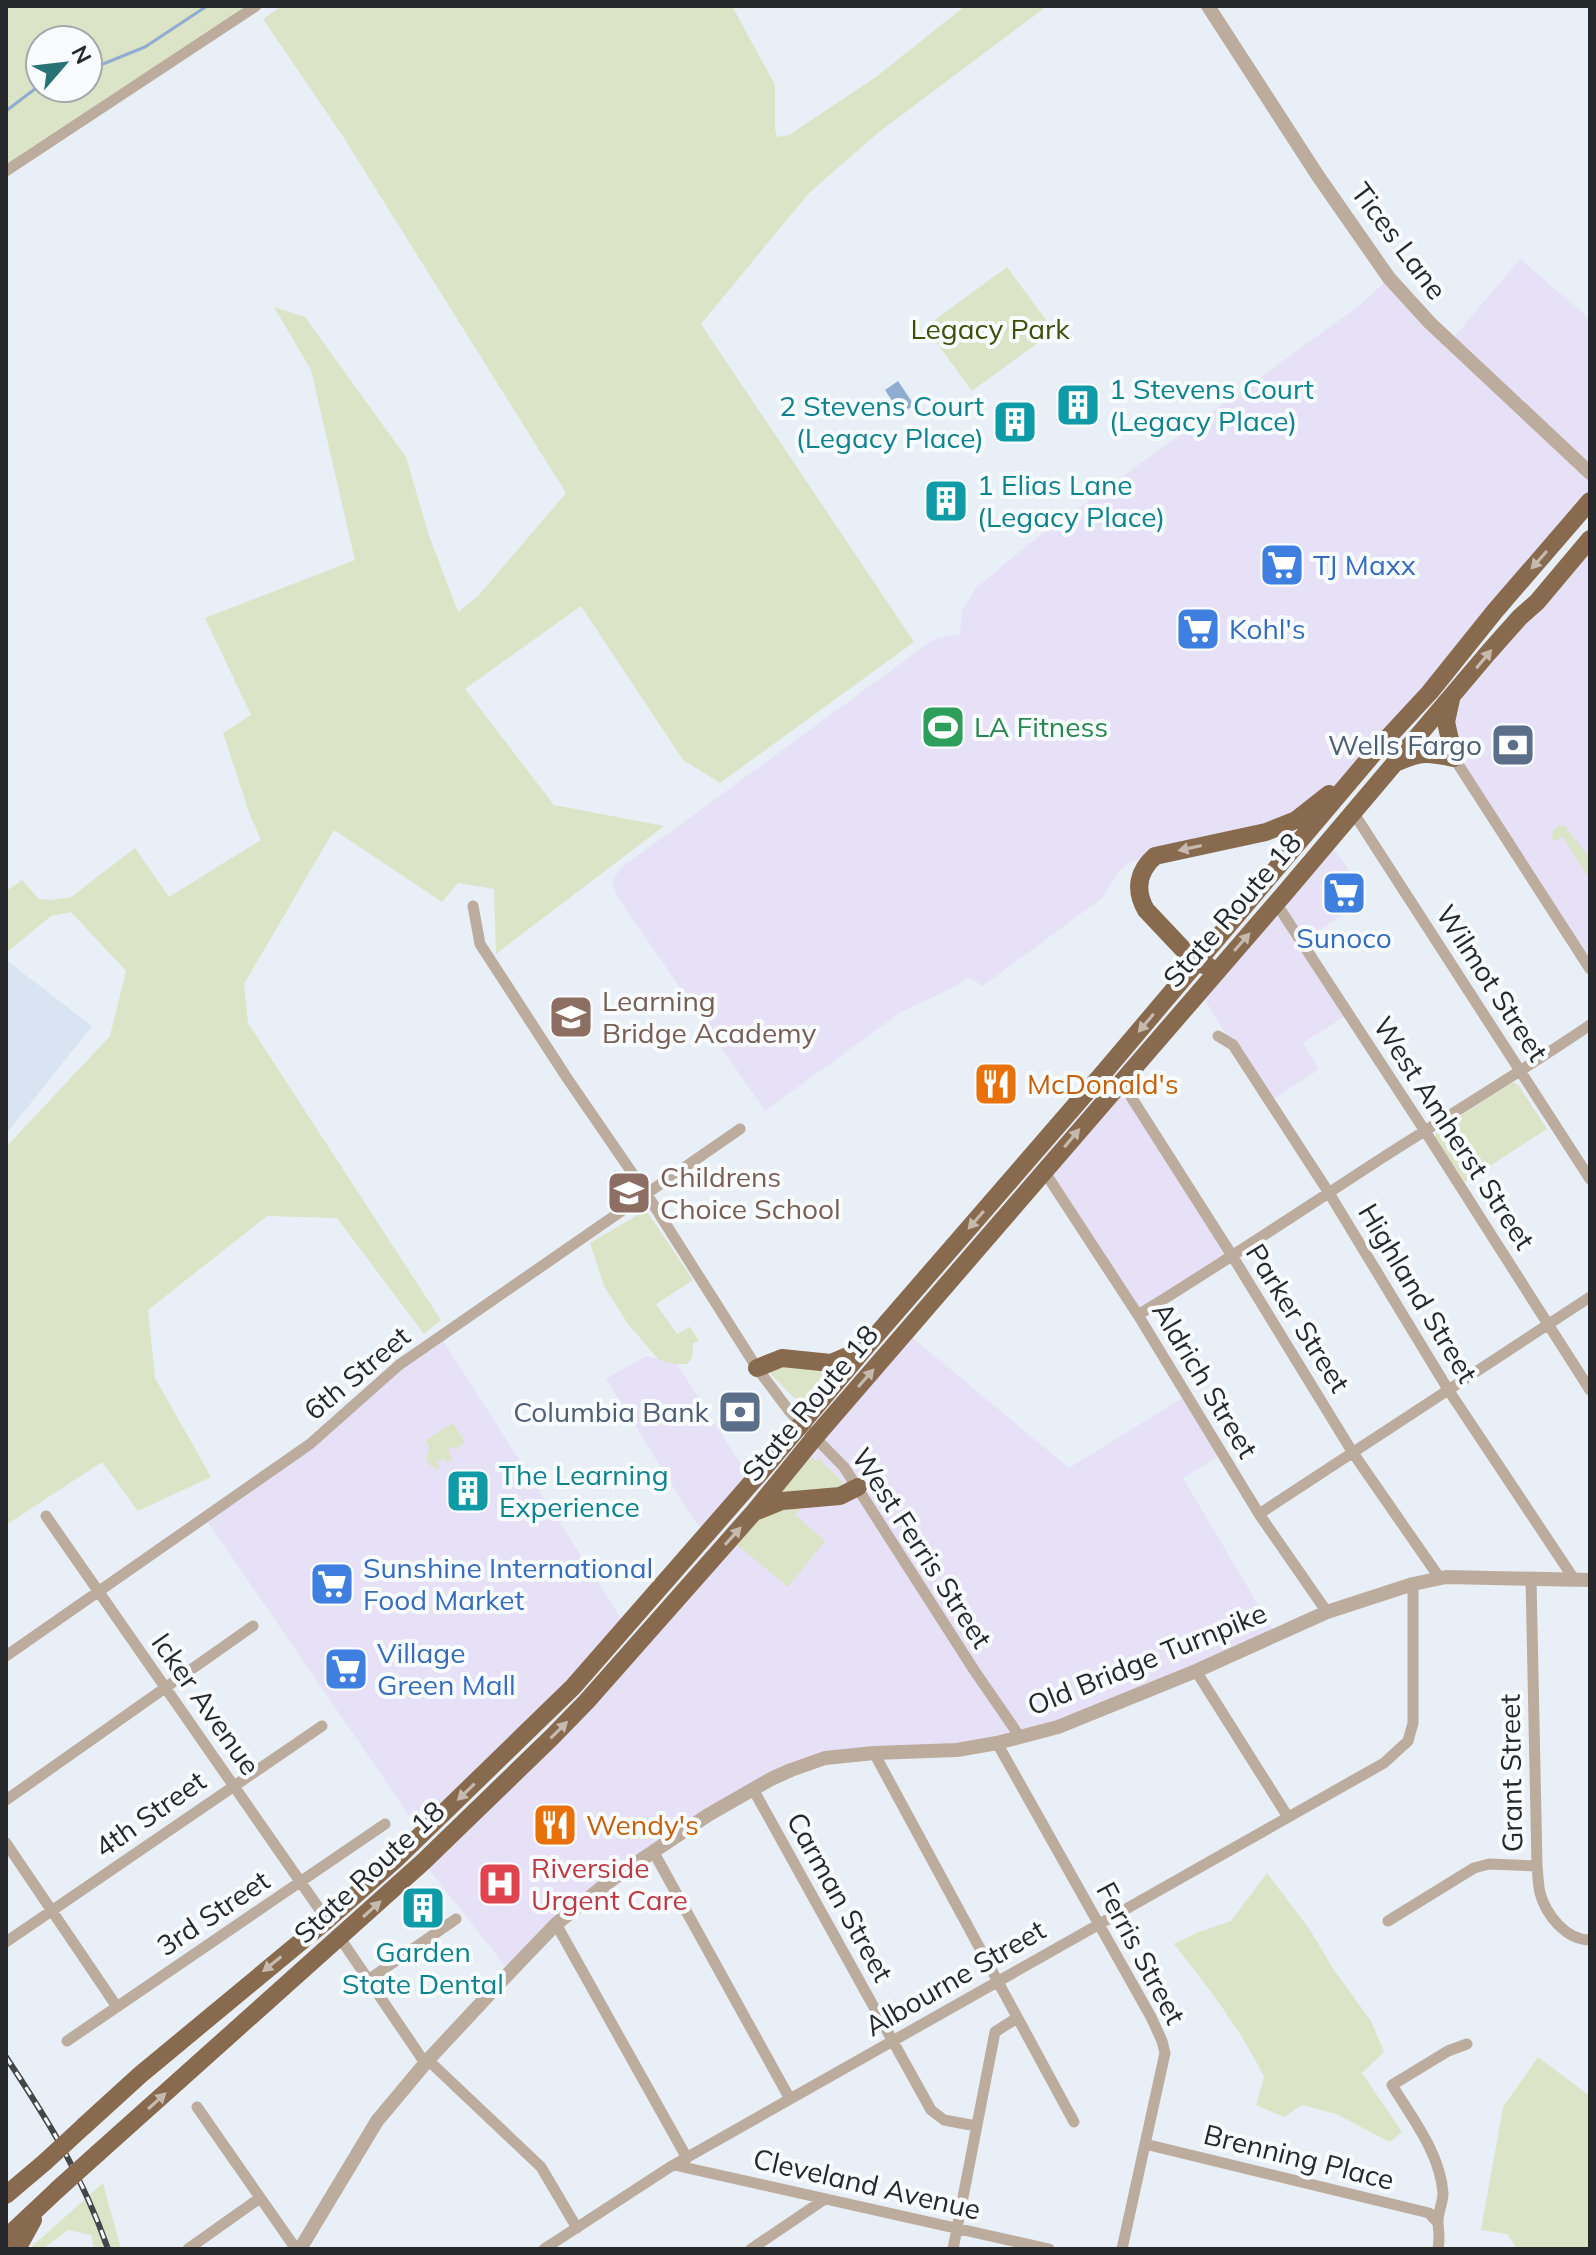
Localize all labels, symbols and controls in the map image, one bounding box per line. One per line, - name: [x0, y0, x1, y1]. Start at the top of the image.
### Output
- north arrow: [24, 24, 104, 104]
- text: N: [65, 41, 98, 69]
- street label: Tices Lane: [1344, 175, 1455, 306]
- park label: Legacy Park: [910, 311, 1070, 346]
- place label: 1 Stevens Court (Legacy Place): [1109, 371, 1314, 438]
- building icon: 1 Stevens Court (Legacy Place): [1054, 381, 1102, 429]
- place label: 2 Stevens Court (Legacy Place): [779, 388, 984, 455]
- building icon: 2 Stevens Court (Legacy Place): [991, 398, 1039, 446]
- place label: 1 Elias Lane (Legacy Place): [977, 467, 1165, 534]
- building icon: 1 Elias Lane (Legacy Place): [922, 477, 970, 525]
- supermarket icon: TJ Maxx: [1258, 541, 1306, 589]
- place label: TJ Maxx: [1313, 547, 1416, 582]
- one-way arrow: [1531, 549, 1548, 569]
- supermarket icon: Kohl's: [1174, 605, 1222, 653]
- place label: Kohl's: [1229, 611, 1306, 646]
- one-way arrow: [1475, 649, 1492, 669]
- sports icon: LA Fitness: [919, 703, 967, 751]
- place label: LA Fitness: [974, 709, 1108, 744]
- bank icon: Wells Fargo: [1489, 721, 1537, 769]
- place label: Wells Fargo: [1328, 727, 1482, 762]
- street label: State Route 18: [1155, 825, 1308, 994]
- one-way arrow: [1177, 843, 1202, 855]
- supermarket icon: Sunoco: [1320, 869, 1368, 917]
- street label: Wilmot Street: [1429, 898, 1556, 1068]
- place label: Sunoco: [1296, 920, 1392, 955]
- one-way arrow: [1233, 932, 1251, 951]
- place label: Learning Bridge Academy: [602, 983, 817, 1050]
- school or university icon: Learning Bridge Academy: [547, 993, 595, 1041]
- street label: West Amherst Street: [1366, 1010, 1543, 1256]
- one-way arrow: [1138, 1013, 1155, 1033]
- restaurant icon: McDonald's: [972, 1060, 1020, 1108]
- place label: McDonald's: [1027, 1066, 1179, 1101]
- one-way arrow: [1063, 1128, 1080, 1148]
- place label: Childrens Choice School: [660, 1159, 841, 1226]
- school or university icon: Childrens Choice School: [605, 1169, 653, 1217]
- street label: Highland Street: [1351, 1197, 1486, 1389]
- one-way arrow: [968, 1209, 985, 1229]
- street label: Parker Street: [1239, 1237, 1358, 1399]
- street label: Aldrich Street: [1145, 1295, 1266, 1464]
- street label: State Route 18: [734, 1317, 885, 1488]
- street label: 6th Street: [296, 1318, 417, 1427]
- one-way arrow: [857, 1368, 875, 1388]
- bank icon: Columbia Bank: [716, 1388, 764, 1436]
- place label: Columbia Bank: [513, 1394, 710, 1429]
- street label: West Ferris Street: [845, 1441, 1000, 1655]
- place label: The Learning Experience: [499, 1457, 669, 1524]
- building icon: The Learning Experience: [444, 1467, 492, 1515]
- one-way arrow: [724, 1526, 742, 1546]
- place label: Sunshine International Food Market: [363, 1550, 653, 1617]
- supermarket icon: Sunshine International Food Market: [308, 1560, 356, 1608]
- street label: Old Bridge Turnpike: [1022, 1595, 1272, 1722]
- street label: Icker Avenue: [145, 1626, 268, 1782]
- place label: Village Green Mall: [377, 1635, 516, 1702]
- supermarket icon: Village Green Mall: [322, 1645, 370, 1693]
- street label: Grant Street: [1492, 1693, 1529, 1852]
- one-way arrow: [550, 1720, 569, 1739]
- street label: 4th Street: [87, 1763, 212, 1865]
- one-way arrow: [457, 1782, 476, 1800]
- street label: State Route 18: [286, 1793, 451, 1950]
- restaurant icon: Wendy's: [531, 1801, 579, 1849]
- street label: Carman Street: [780, 1806, 901, 1988]
- place label: Wendy's: [586, 1807, 699, 1842]
- place label: Riverside Urgent Care: [531, 1850, 688, 1917]
- hospital icon: Riverside Urgent Care: [476, 1860, 524, 1908]
- street label: 3rd Street: [150, 1862, 276, 1963]
- street label: Ferris Street: [1089, 1876, 1194, 2030]
- building icon: Garden State Dental: [399, 1884, 447, 1932]
- one-way arrow: [362, 1901, 381, 1919]
- street label: Albourne Street: [858, 1912, 1051, 2043]
- place label: Garden State Dental: [342, 1934, 504, 2001]
- one-way arrow: [262, 1956, 282, 1972]
- one-way arrow: [146, 2093, 166, 2110]
- street label: Brenning Place: [1200, 2116, 1398, 2197]
- street label: Cleveland Avenue: [750, 2140, 984, 2227]

